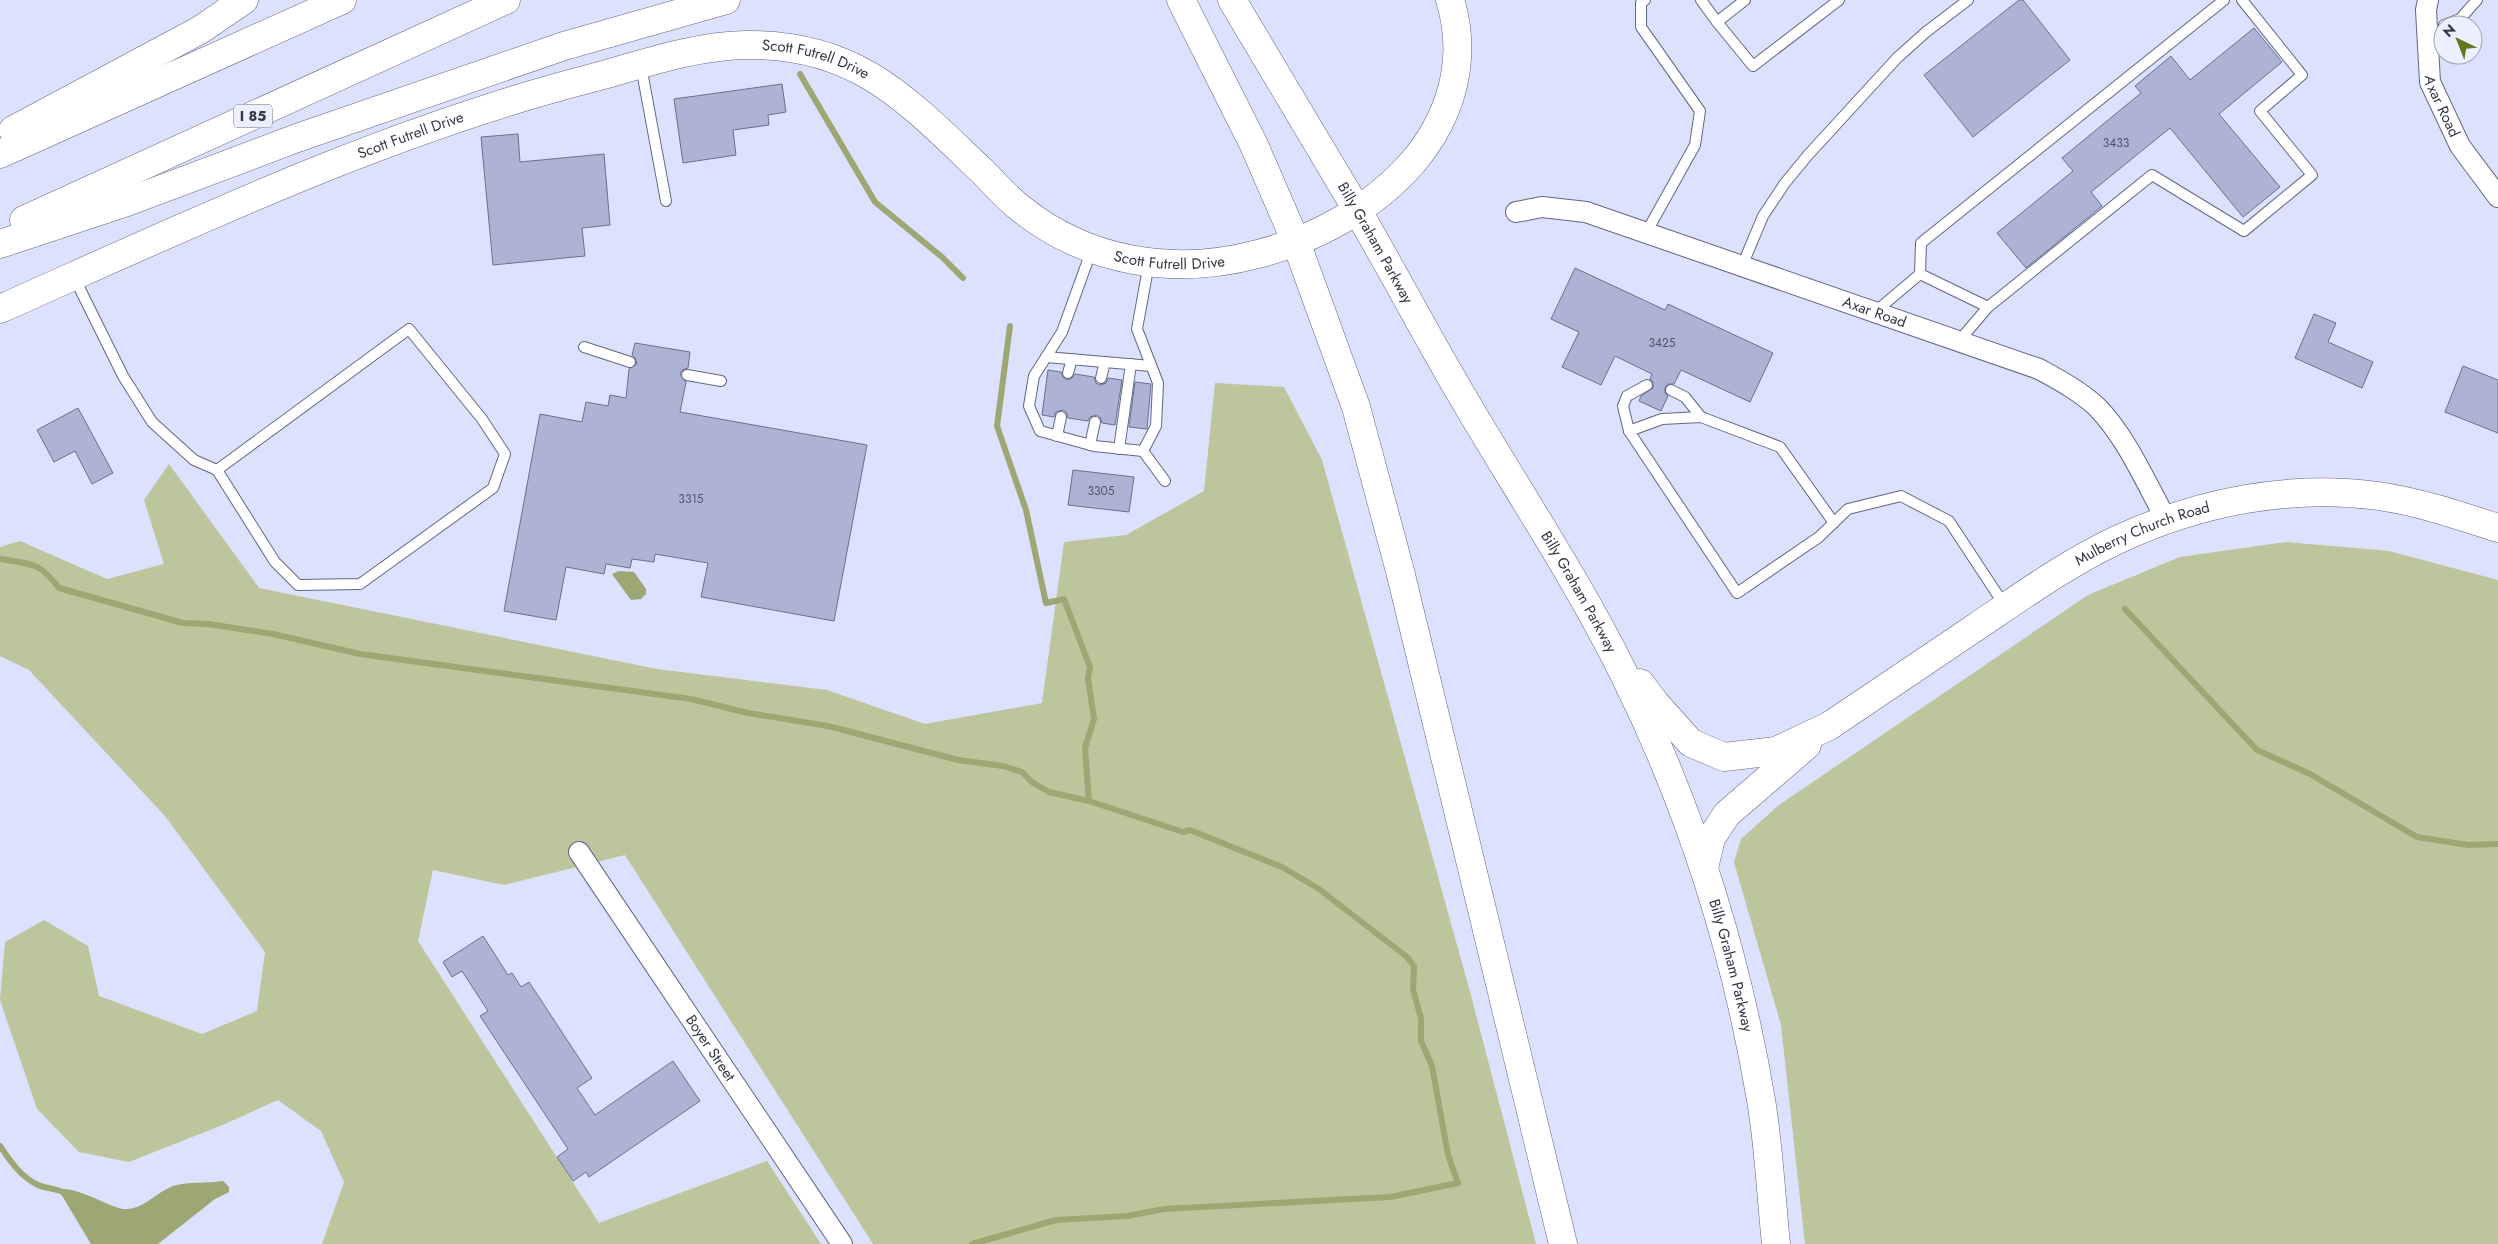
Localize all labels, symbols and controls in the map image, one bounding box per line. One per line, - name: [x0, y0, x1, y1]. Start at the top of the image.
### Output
- north arrow: [2433, 15, 2483, 65]
- text: N: [2438, 19, 2460, 42]
- street label: Scott Futrell Drive: [761, 34, 874, 85]
- street label: Axar Road: [2419, 75, 2465, 141]
- road number: I 85: [234, 104, 272, 128]
- street label: Scott Futrell Drive: [354, 106, 467, 165]
- house number: 3433: [2103, 134, 2130, 152]
- street label: Billy Graham Parkway: [1332, 178, 1419, 308]
- street label: Scott Futrell Drive: [1111, 245, 1227, 275]
- street label: Axar Road: [1840, 291, 1909, 333]
- house number: 3425: [1648, 334, 1676, 352]
- house number: 3305: [1087, 482, 1115, 500]
- house number: 3315: [678, 490, 704, 508]
- street label: Mulberry Church Road: [2071, 496, 2212, 571]
- street label: Billy Graham Parkway: [1535, 527, 1622, 657]
- street label: Billy Graham Parkway: [1703, 896, 1759, 1034]
- street label: Boyer Street: [680, 1010, 741, 1086]

